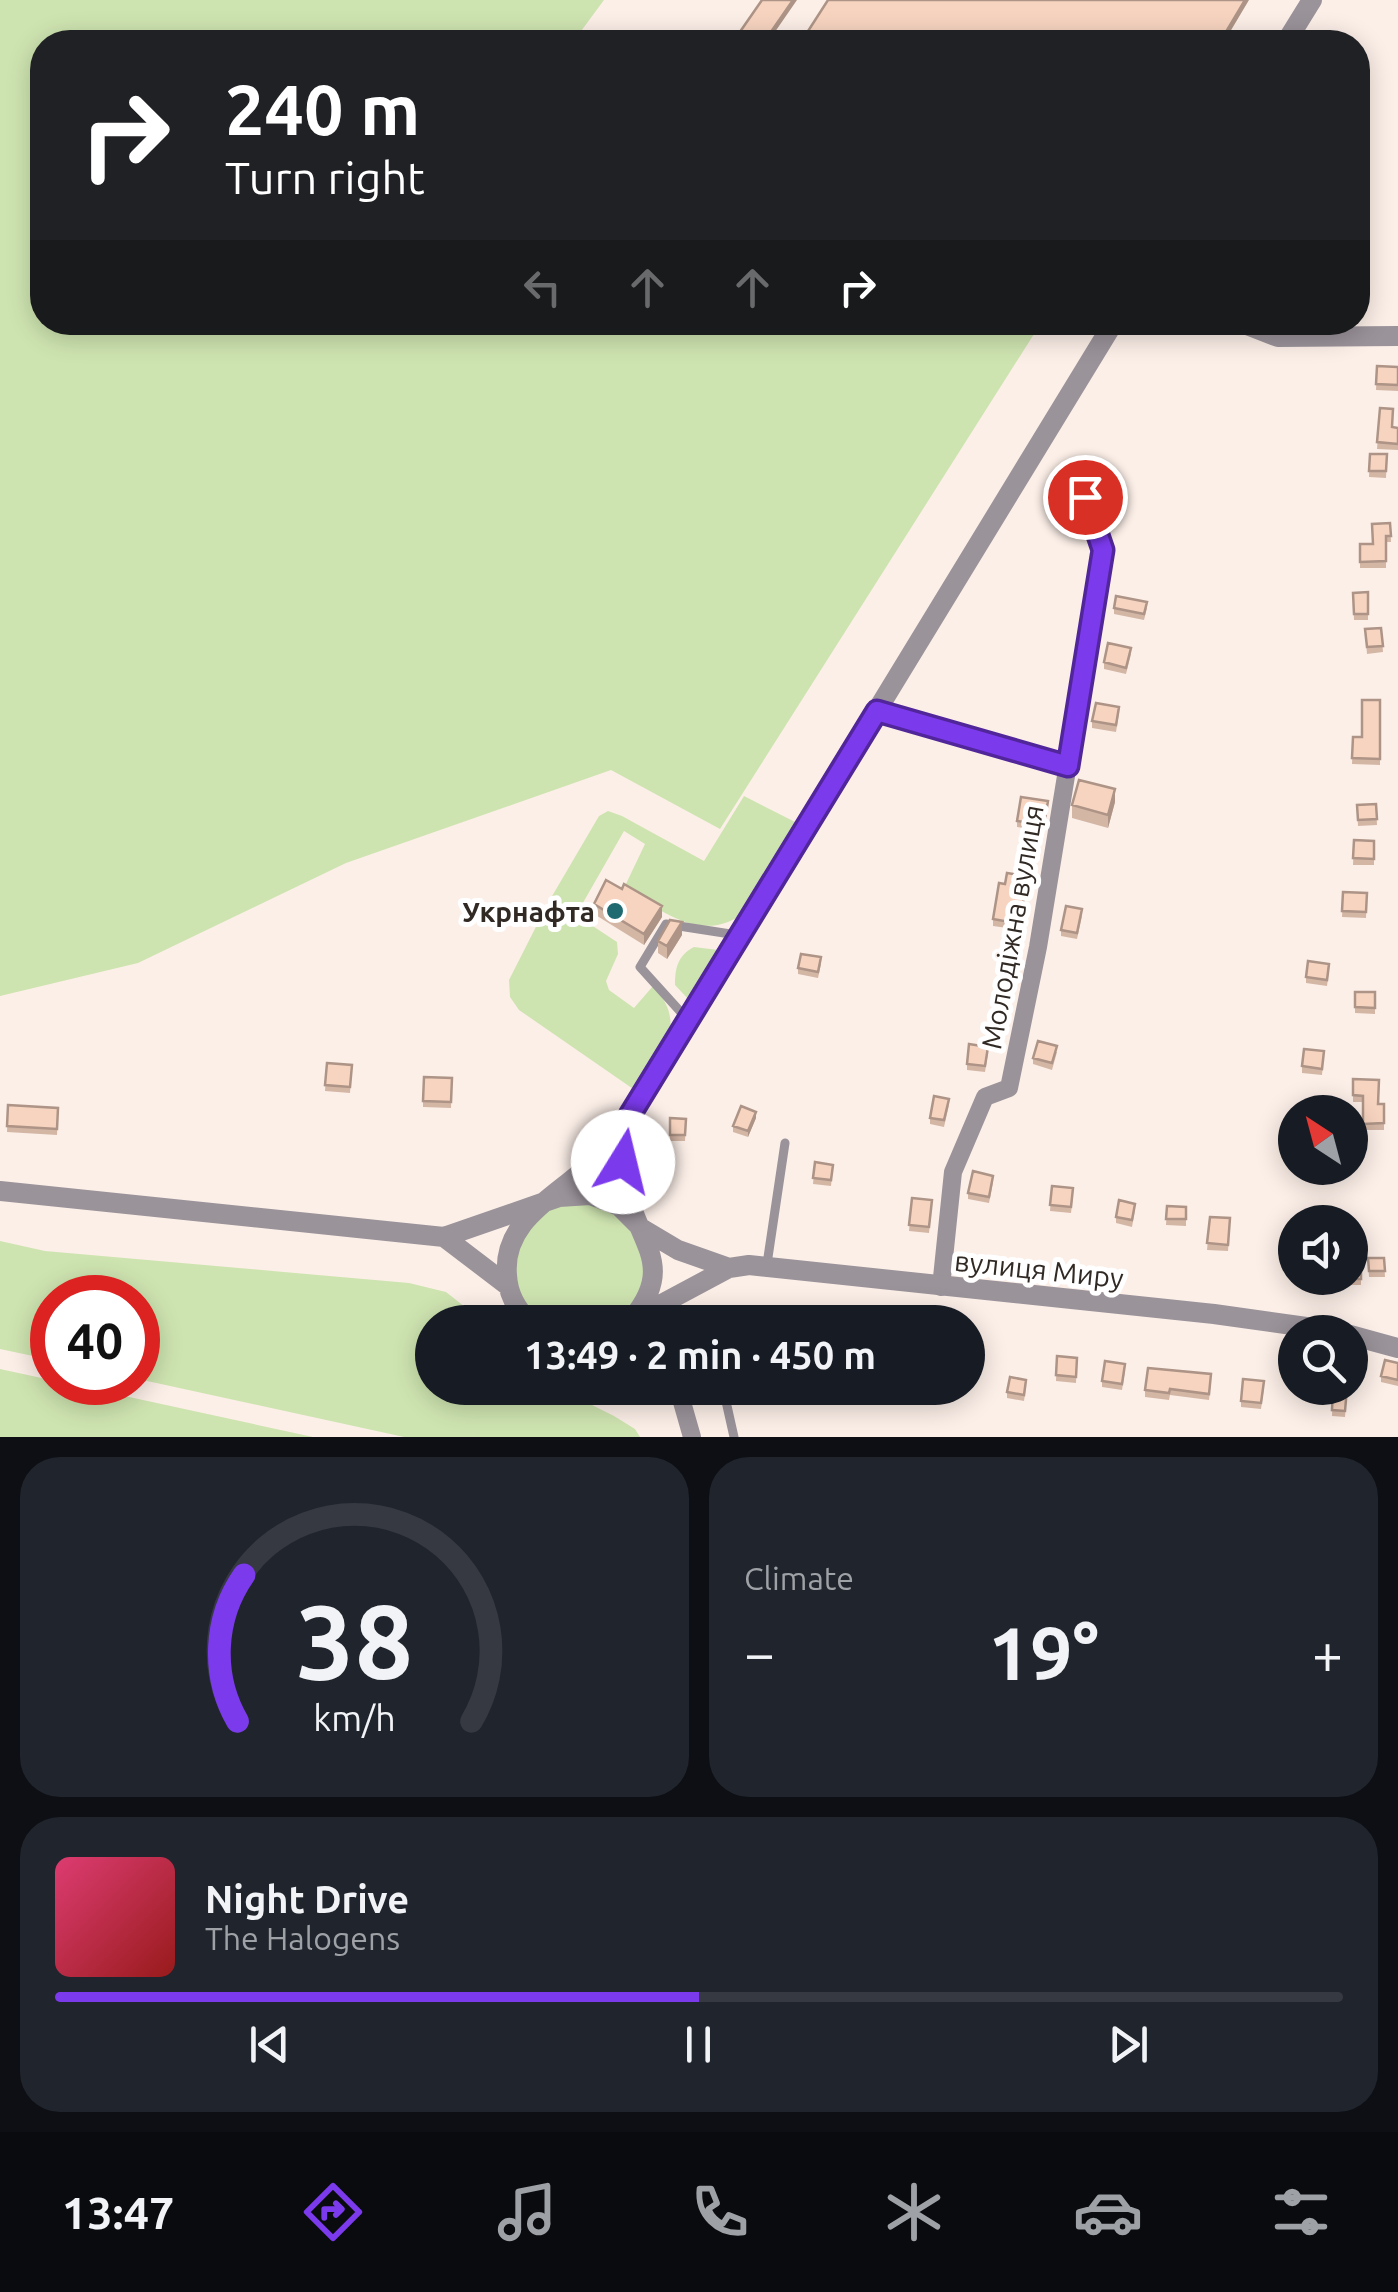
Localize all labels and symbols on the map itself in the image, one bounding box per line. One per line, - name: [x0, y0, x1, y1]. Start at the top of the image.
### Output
- pin: [1043, 455, 1128, 540]
- street label: Молодіжна вулиця: [975, 803, 1049, 1051]
- place label: Укрнафта: [462, 896, 595, 927]
- marker: Укрнафта: [604, 900, 626, 922]
- north arrow: [1278, 1095, 1368, 1185]
- position arrow: [571, 1110, 675, 1214]
- street label: вулиця Миру: [953, 1245, 1125, 1293]
- speed limit sign: 40: [30, 1275, 160, 1405]

